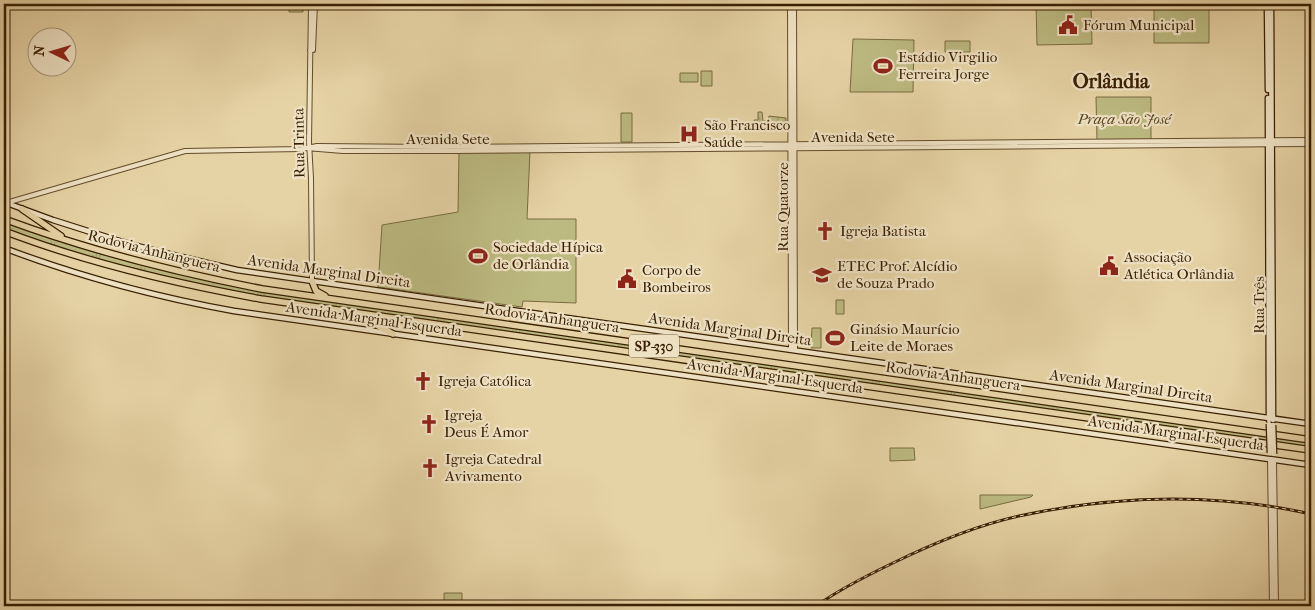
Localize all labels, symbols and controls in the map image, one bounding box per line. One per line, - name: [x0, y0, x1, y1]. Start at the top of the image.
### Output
- public building icon: Fórum Municipal: [1057, 14, 1079, 36]
- place label: Fórum Municipal: [1083, 16, 1194, 34]
- north arrow: [28, 28, 78, 78]
- text: N: [31, 45, 49, 57]
- place label: Estádio Virgilio Ferreira Jorge: [898, 48, 998, 83]
- sports icon: Estádio Virgilio Ferreira Jorge: [872, 55, 894, 77]
- district label: Orlândia: [1073, 70, 1150, 93]
- street label: Rua Trinta: [289, 107, 309, 178]
- park label: Praça São José: [1076, 110, 1173, 128]
- place label: São Francisco Saúde: [704, 116, 791, 151]
- hospital icon: São Francisco Saúde: [678, 123, 700, 145]
- street label: Avenida Sete: [810, 128, 895, 146]
- street label: Avenida Sete: [405, 130, 490, 148]
- street label: Rua Quatorze: [774, 162, 792, 252]
- church icon: Igreja Batista: [814, 220, 836, 242]
- place label: Igreja Batista: [840, 222, 927, 240]
- street label: Rodovia Anhanguera: [86, 226, 223, 276]
- place label: Sociedade Hípica de Orlândia: [493, 238, 604, 273]
- sports icon: Sociedade Hípica de Orlândia: [467, 245, 489, 267]
- place label: Associação Atlética Orlândia: [1123, 248, 1235, 283]
- street label: Avenida Marginal Direita: [245, 251, 413, 291]
- public building icon: Associação Atlética Orlândia: [1098, 255, 1120, 277]
- place label: ETEC Prof. Alcídio de Souza Prado: [837, 257, 958, 292]
- place label: Corpo de Bombeiros: [642, 261, 711, 296]
- school or university icon: ETEC Prof. Alcídio de Souza Prado: [811, 264, 833, 286]
- public building icon: Corpo de Bombeiros: [616, 268, 638, 290]
- street label: Rua Três: [1250, 276, 1268, 334]
- street label: Avenida Marginal Esquerda: [284, 298, 464, 340]
- street label: Rodovia Anhanguera: [483, 300, 622, 337]
- street label: Avenida Marginal Direita: [646, 309, 814, 349]
- place label: Ginásio Maurício Leite de Moraes: [850, 320, 960, 355]
- sports icon: Ginásio Maurício Leite de Moraes: [824, 327, 846, 349]
- road number: SP-330: [629, 334, 679, 358]
- street label: Avenida Marginal Esquerda: [685, 355, 865, 397]
- street label: Rodovia Anhanguera: [884, 358, 1023, 395]
- street label: Avenida Marginal Direita: [1047, 366, 1215, 406]
- church icon: Igreja Católica: [412, 370, 434, 392]
- place label: Igreja Católica: [438, 372, 533, 390]
- place label: Igreja Deus É Amor: [444, 406, 529, 441]
- street label: Avenida Marginal Esquerda: [1086, 412, 1266, 454]
- church icon: Igreja Deus É Amor: [418, 413, 440, 435]
- place label: Igreja Catedral Avivamento: [444, 450, 542, 485]
- church icon: Igreja Catedral Avivamento: [419, 457, 441, 479]

